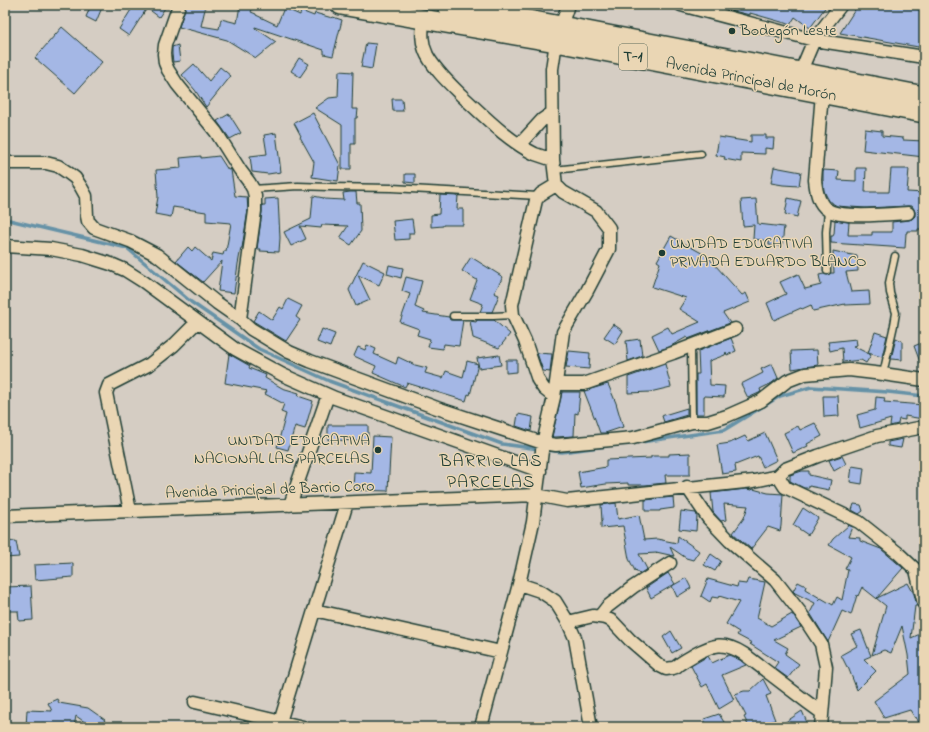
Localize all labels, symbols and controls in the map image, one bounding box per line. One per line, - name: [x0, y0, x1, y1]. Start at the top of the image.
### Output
- place label: Bodegón Leste: [739, 19, 837, 43]
- marker: Bodegón Leste: [727, 26, 737, 36]
- road number: T-1: [619, 44, 647, 70]
- street label: Avenida Principal de Morón: [664, 52, 839, 108]
- place label: UNIDAD EDUCATIVA PRIVADA EDUARDO BLANCO: [670, 232, 867, 274]
- marker: UNIDAD EDUCATIVA PRIVADA EDUARDO BLANCO: [657, 248, 667, 258]
- place label: UNIDAD EDUCATIVA NACIONAL LAS PARCELAS: [194, 429, 370, 471]
- marker: UNIDAD EDUCATIVA NACIONAL LAS PARCELAS: [373, 445, 383, 455]
- district label: BARRIO LAS PARCELAS: [439, 449, 542, 496]
- street label: Avenida Principal de Barrio Coro: [165, 474, 375, 506]

